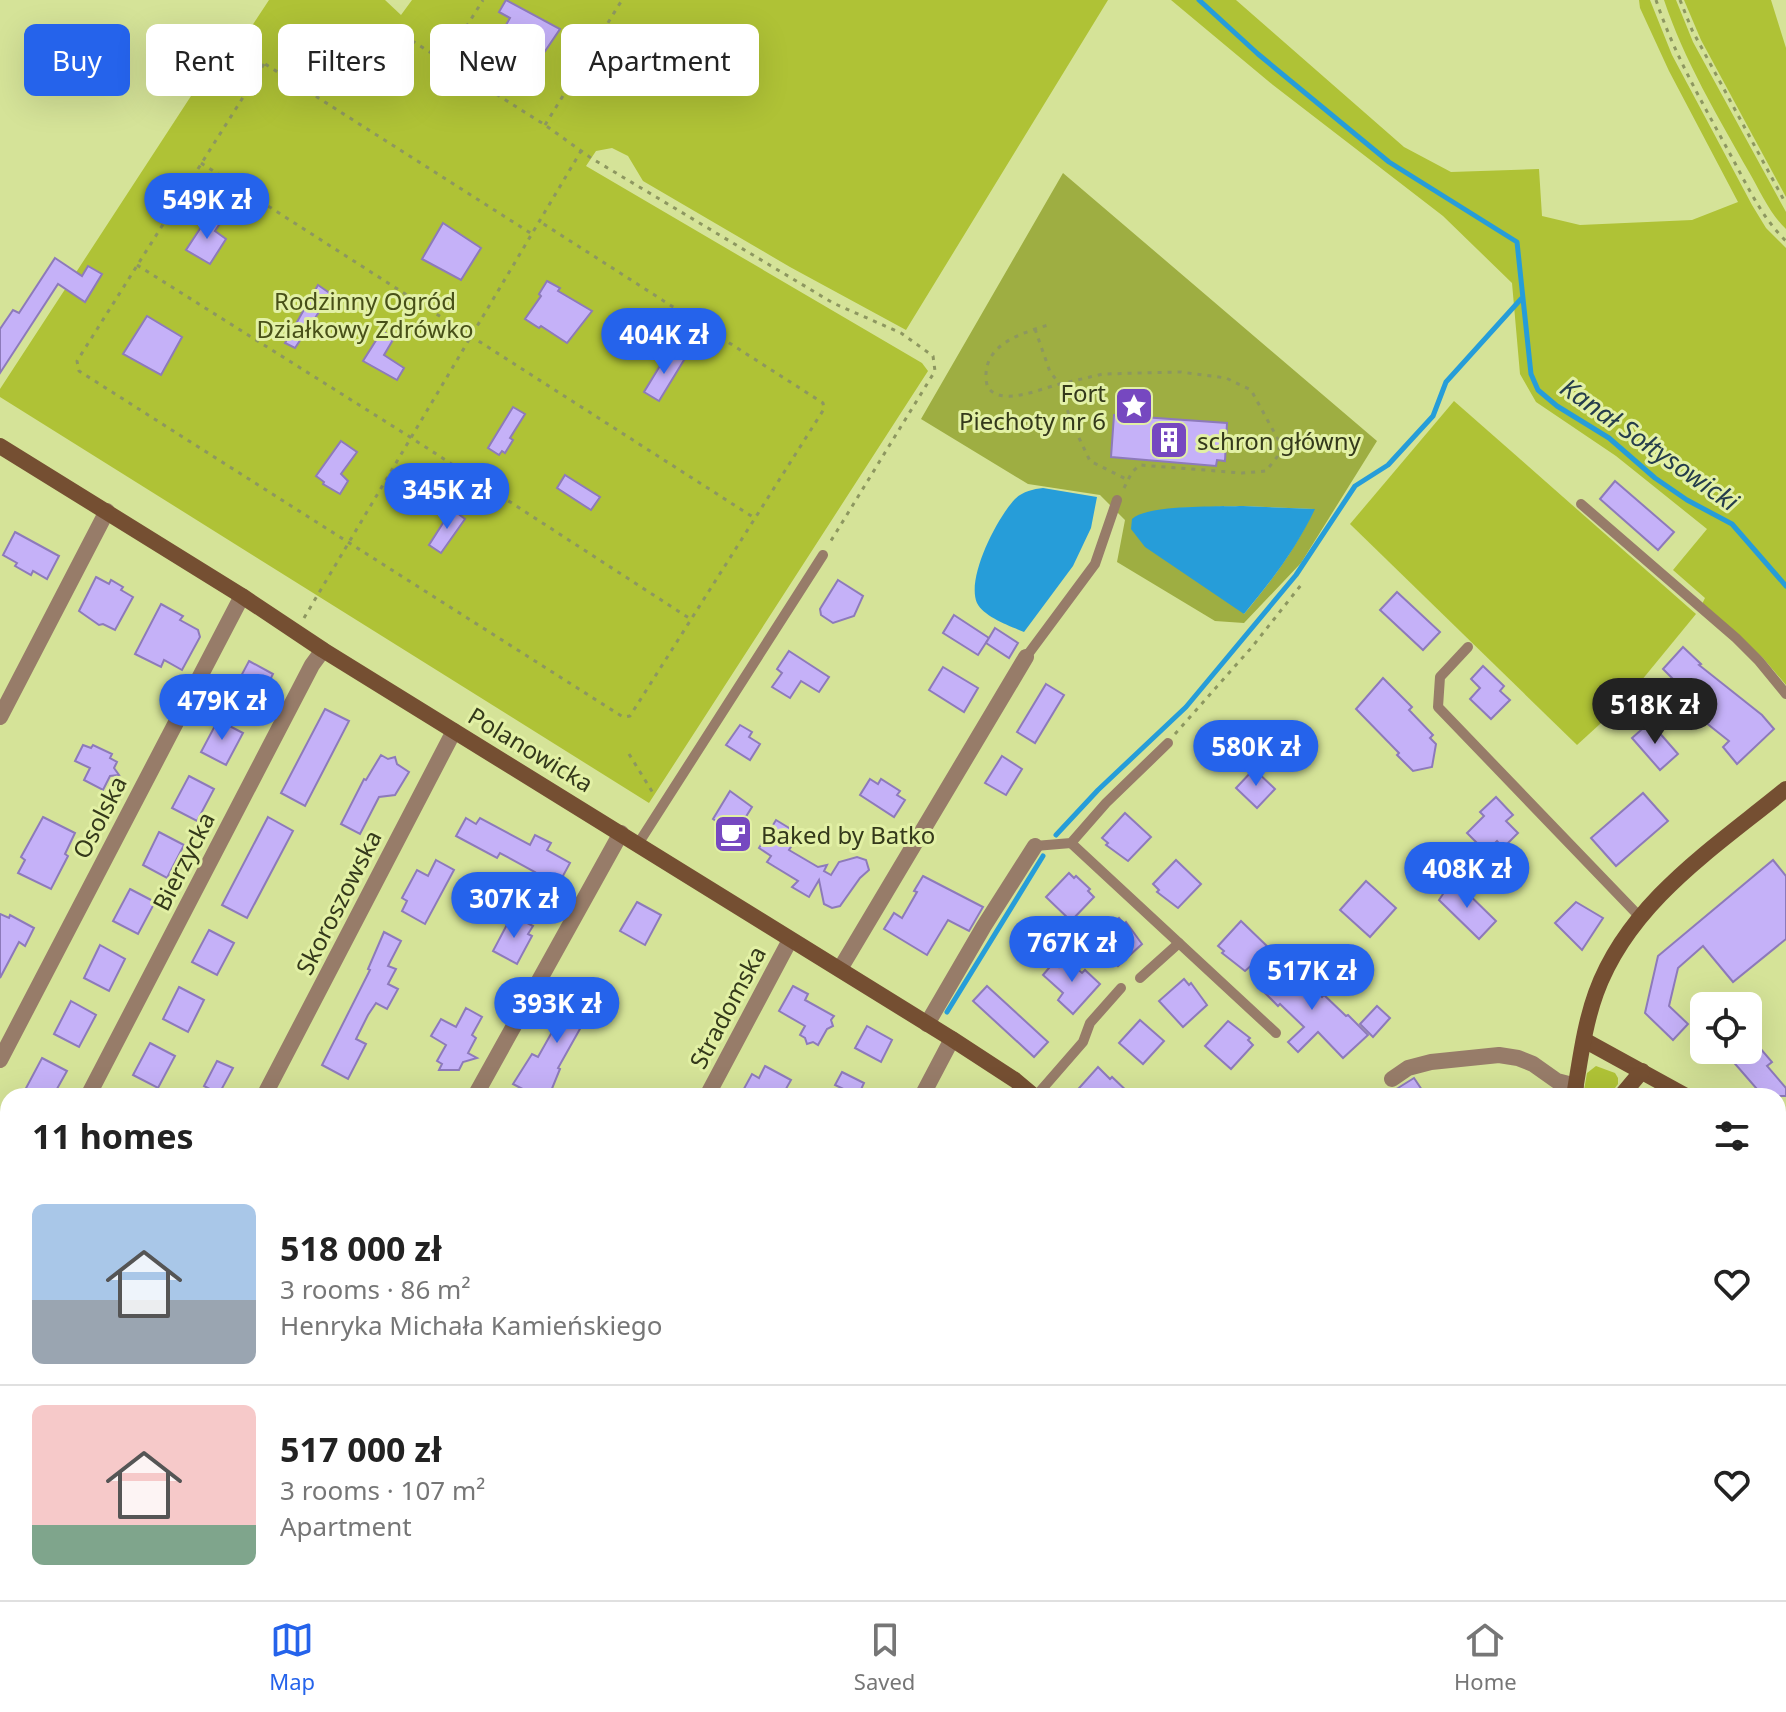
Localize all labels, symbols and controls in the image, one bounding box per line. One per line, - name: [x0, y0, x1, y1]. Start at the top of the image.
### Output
- chip: Buy: [24, 24, 130, 96]
- chip: Rent: [146, 24, 262, 96]
- chip: Filters: [278, 24, 414, 96]
- chip: New: [430, 24, 545, 96]
- chip: Apartment: [561, 24, 759, 96]
- pin: 549K zł: [133, 173, 281, 241]
- text: 549K zł: [162, 181, 252, 217]
- park label: Rodzinny Ogród Działkowy Zdrówko: [256, 284, 474, 345]
- pin: 404K zł: [590, 308, 738, 376]
- text: 404K zł: [619, 316, 709, 352]
- water label: Kanał Sołtysowicki: [1554, 369, 1747, 520]
- place label: Fort Piechoty nr 6: [959, 376, 1106, 437]
- place icon: Fort Piechoty nr 6: [1113, 385, 1155, 427]
- building icon: schron główny: [1148, 419, 1190, 461]
- place label: schron główny: [1197, 424, 1362, 457]
- pin: 345K zł: [373, 463, 521, 531]
- text: 345K zł: [402, 471, 492, 507]
- pin: 479K zł: [148, 674, 296, 742]
- pin: 518K zł: [1581, 678, 1729, 746]
- text: 479K zł: [177, 682, 267, 718]
- text: 518K zł: [1610, 686, 1700, 722]
- street label: Polanowicka: [462, 699, 600, 799]
- pin: 580K zł: [1182, 720, 1330, 788]
- text: 580K zł: [1211, 728, 1301, 764]
- street label: Osolska: [64, 770, 134, 864]
- street label: Bierzycka: [144, 806, 222, 916]
- cafe icon: Baked by Batko: [712, 813, 754, 855]
- place label: Baked by Batko: [761, 818, 935, 851]
- street label: Skoroszowska: [287, 824, 389, 980]
- pin: 408K zł: [1393, 842, 1541, 910]
- text: 408K zł: [1422, 850, 1512, 886]
- pin: 307K zł: [440, 872, 588, 940]
- text: 307K zł: [469, 880, 559, 916]
- pin: 767K zł: [998, 916, 1146, 984]
- text: 767K zł: [1027, 924, 1117, 960]
- street label: Stradomska: [681, 940, 773, 1074]
- pin: 517K zł: [1238, 944, 1386, 1012]
- text: 517K zł: [1267, 952, 1357, 988]
- pin: 393K zł: [483, 977, 631, 1045]
- text: 393K zł: [512, 985, 602, 1021]
- map controls: [1690, 992, 1762, 1064]
- button: locate: [1690, 992, 1762, 1064]
- text: 11 homes: [32, 1113, 194, 1159]
- icon: filters: [1710, 1114, 1754, 1158]
- text: 518 000 zł: [280, 1225, 442, 1271]
- icon: home: [96, 1236, 192, 1332]
- icon: heart: [1710, 1262, 1754, 1306]
- text: 3 rooms · 86 m²: [280, 1271, 470, 1307]
- text: Henryka Michała Kamieńskiego: [280, 1307, 663, 1343]
- text: 517 000 zł: [280, 1426, 442, 1472]
- icon: home: [96, 1437, 192, 1533]
- icon: heart: [1710, 1463, 1754, 1507]
- text: 3 rooms · 107 m²: [280, 1472, 485, 1508]
- text: Apartment: [280, 1508, 412, 1544]
- tab: Map: [269, 1618, 315, 1696]
- tab: Saved: [854, 1618, 915, 1696]
- tab: Home: [1454, 1618, 1517, 1696]

